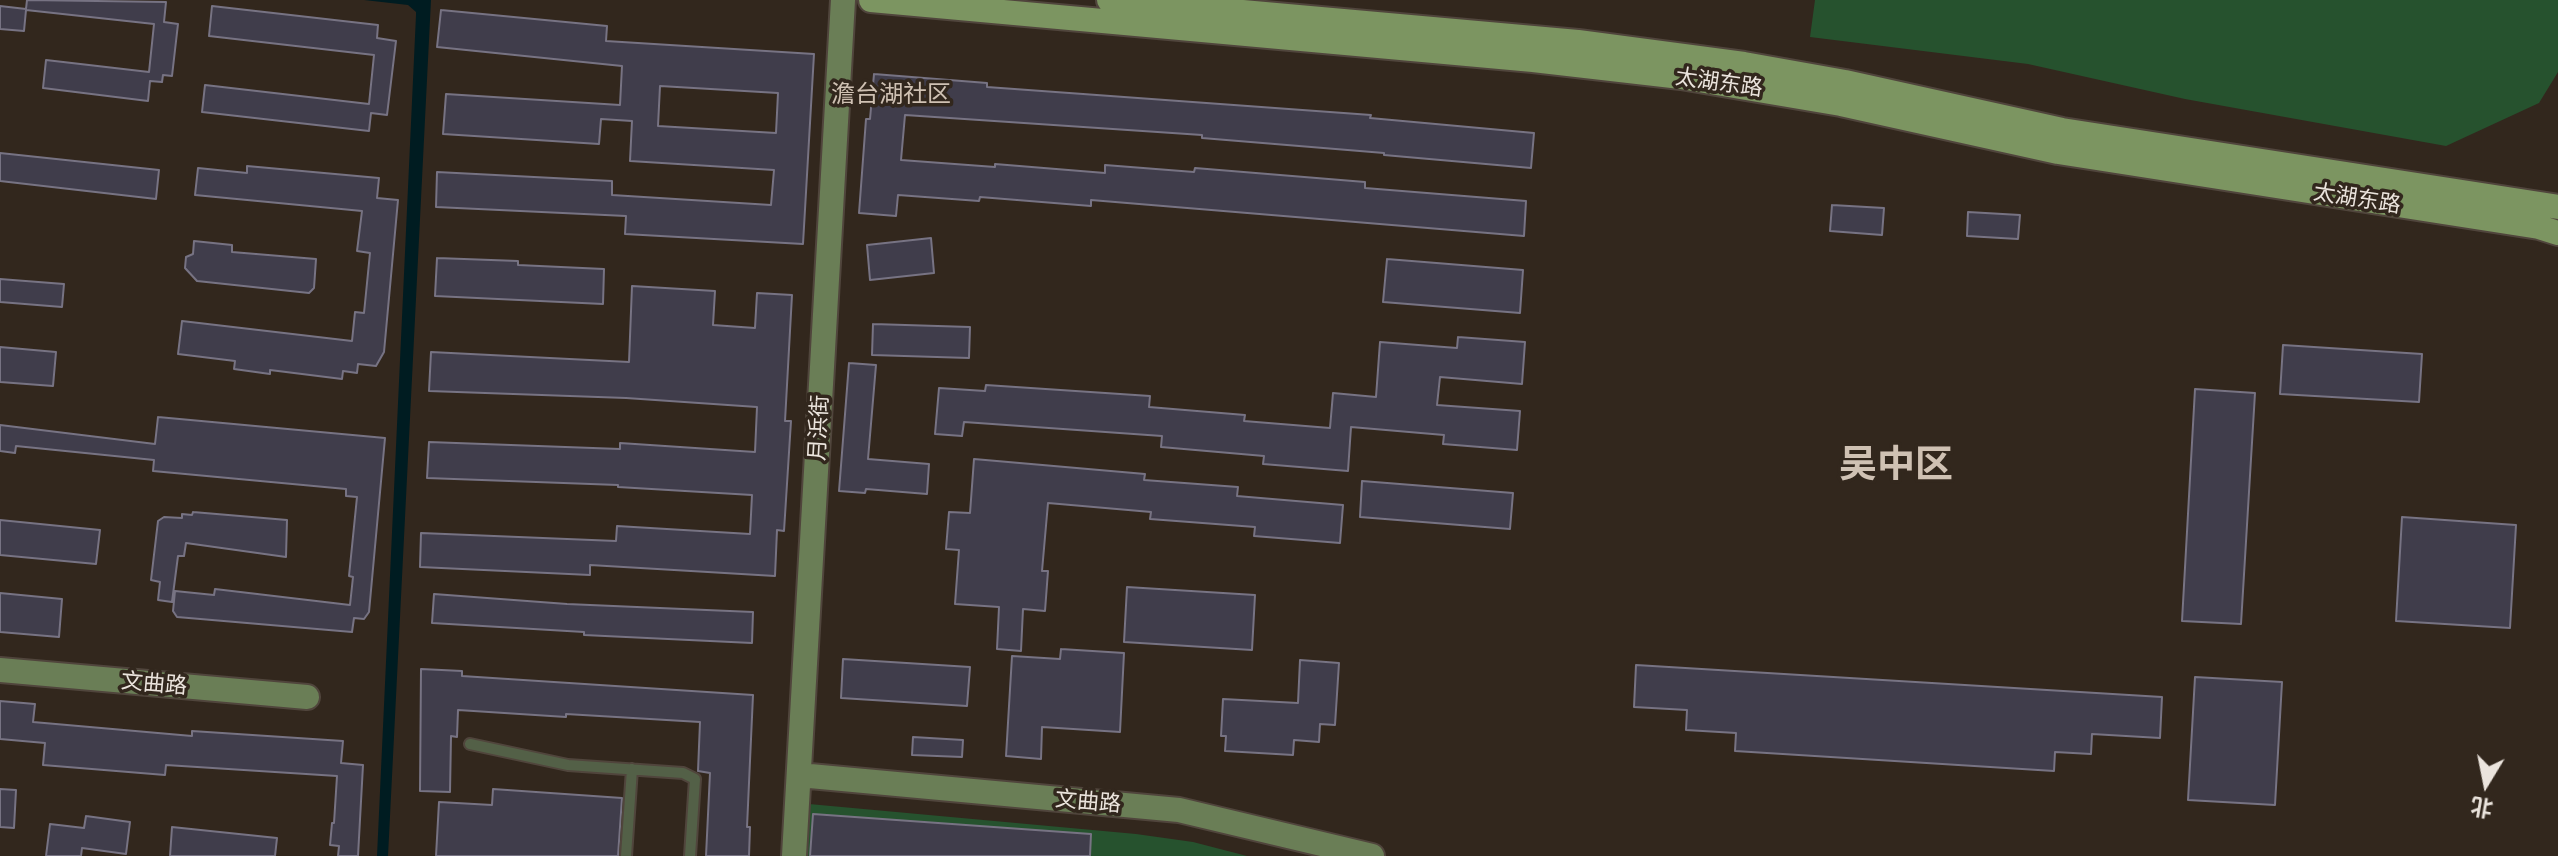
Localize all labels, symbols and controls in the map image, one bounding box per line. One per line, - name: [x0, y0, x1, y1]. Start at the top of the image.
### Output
- street label: 太湖东路: [1674, 64, 1764, 102]
- district label: 澹台湖社区: [831, 81, 951, 109]
- street label: 太湖东路: [2311, 179, 2403, 219]
- street label: 月浜街: [804, 394, 834, 462]
- district label: 吴中区: [1839, 443, 1953, 489]
- street label: 文曲路: [120, 668, 188, 700]
- north arrow: [2446, 744, 2526, 824]
- street label: 文曲路: [1054, 786, 1122, 818]
- text: 北: [2469, 792, 2495, 823]

